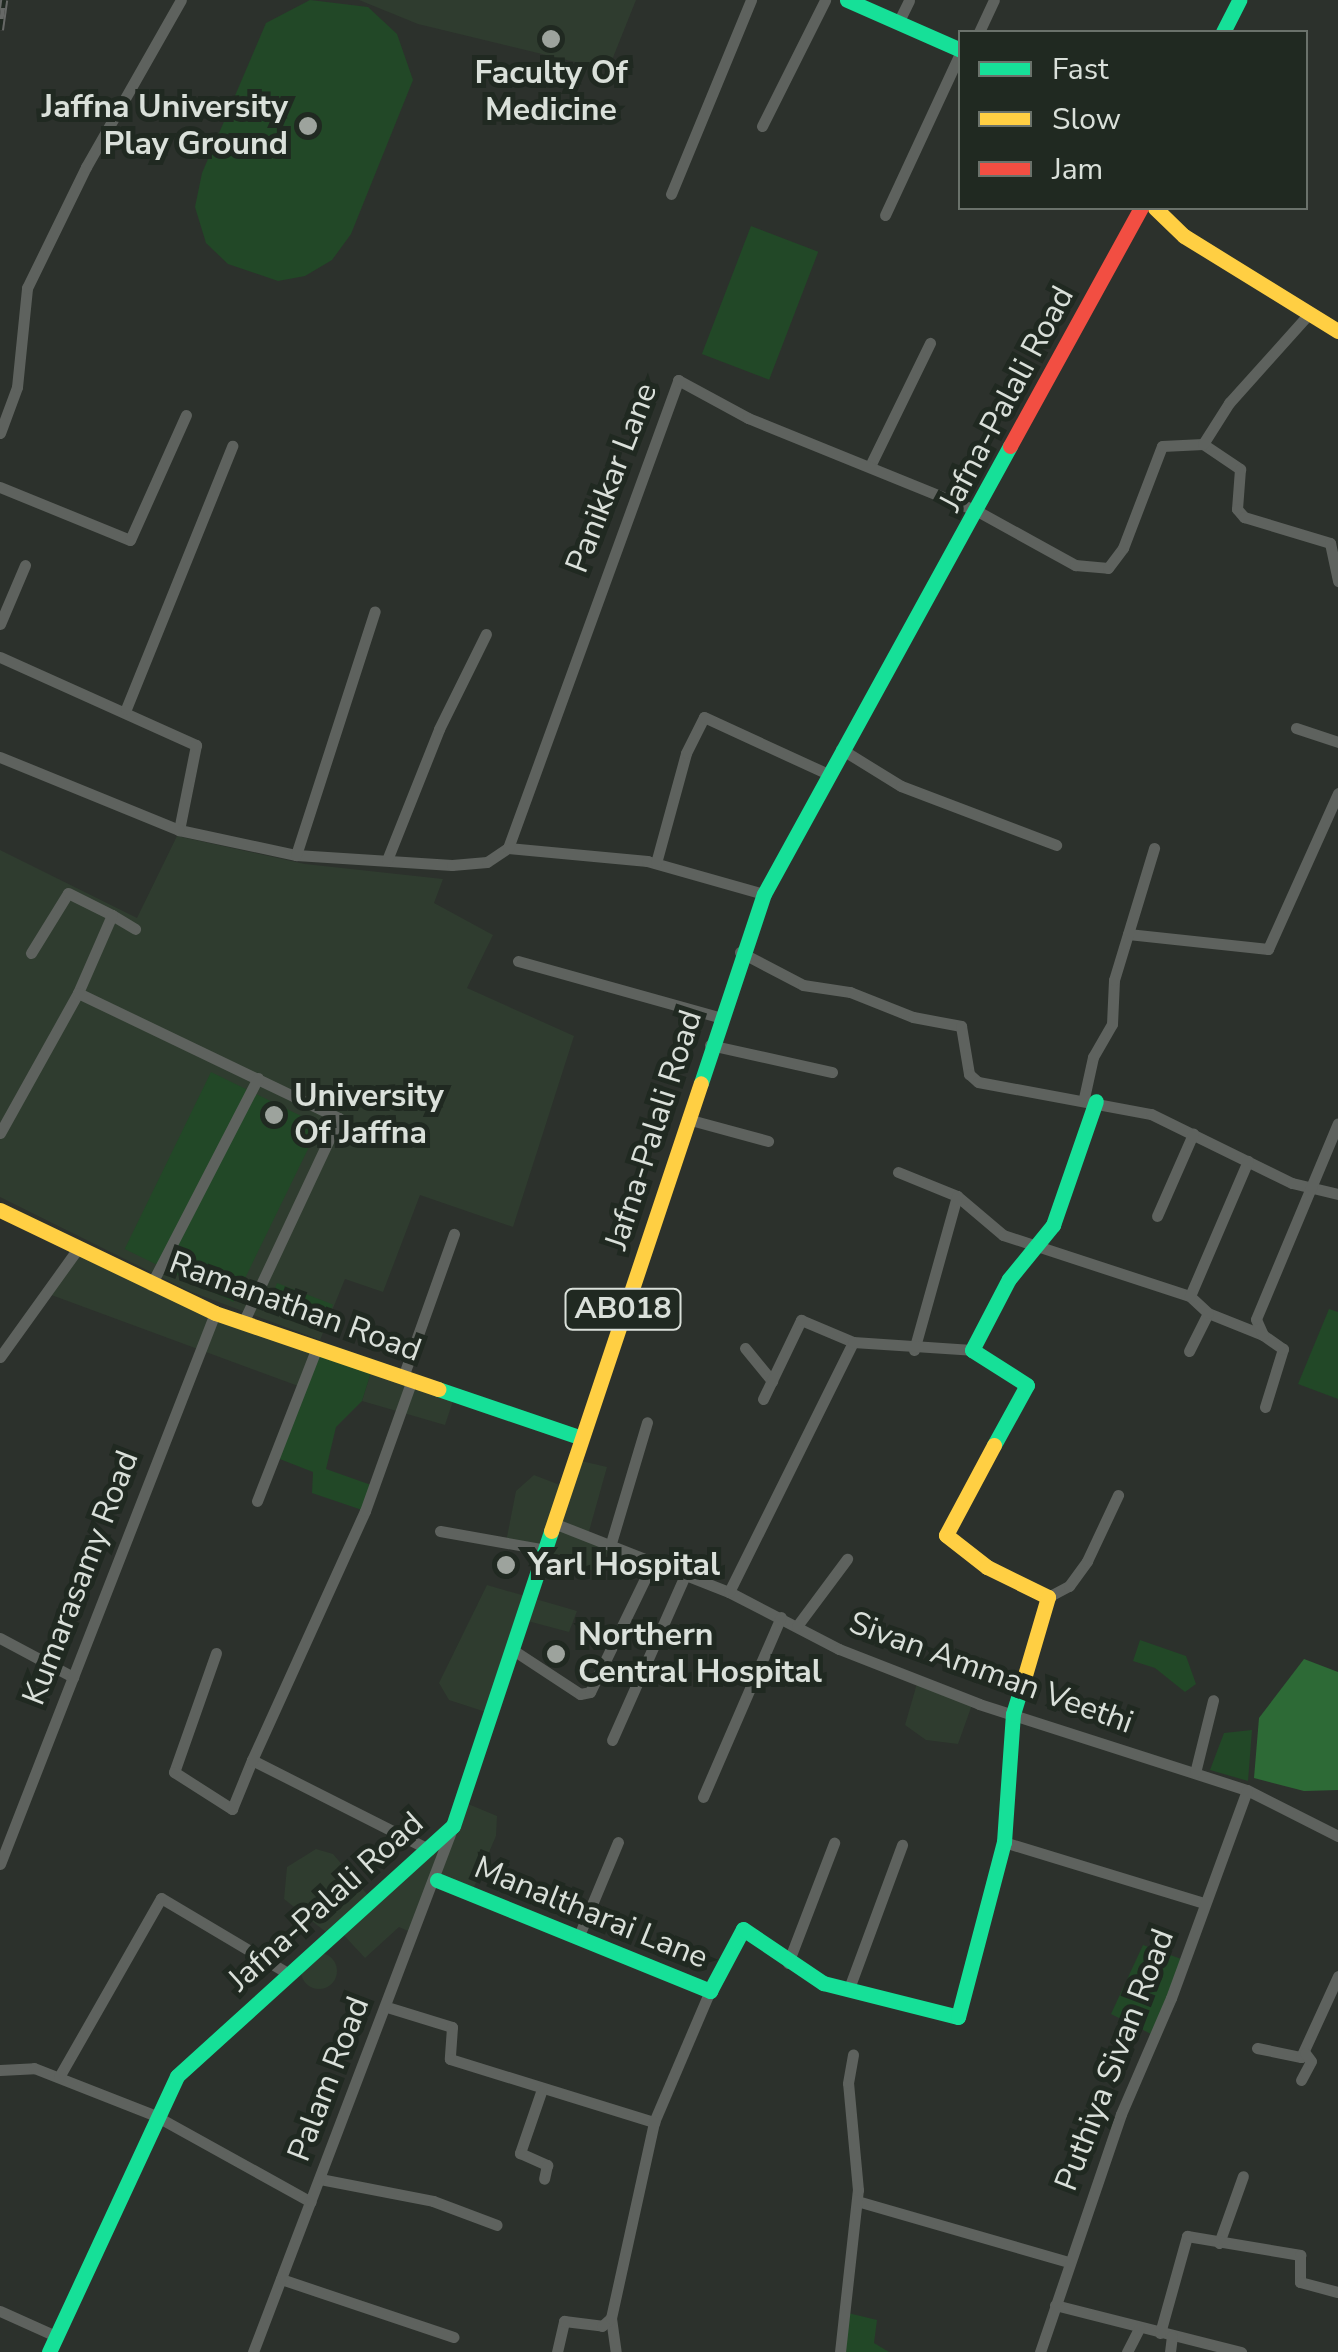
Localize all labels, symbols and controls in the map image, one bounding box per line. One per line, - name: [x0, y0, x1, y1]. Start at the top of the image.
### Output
- marker: Faculty Of Medicine: [540, 28, 562, 50]
- legend: [958, 30, 1308, 210]
- text: Fast: [1052, 49, 1109, 90]
- place label: Faculty Of Medicine: [474, 55, 628, 130]
- place label: Jaffna University Play Ground: [42, 89, 288, 164]
- text: Slow: [1052, 99, 1121, 140]
- marker: Jaffna University Play Ground: [297, 115, 319, 137]
- text: Jam: [1052, 149, 1103, 190]
- street label: Jafna-Palali Road: [932, 280, 1082, 518]
- street label: Panikkar Lane: [558, 378, 666, 578]
- street label: Jafna-Palali Road: [597, 1006, 711, 1254]
- place label: University Of Jaffna: [294, 1078, 444, 1153]
- marker: University Of Jaffna: [263, 1104, 285, 1126]
- street label: Ramanathan Road: [164, 1244, 426, 1370]
- road number: AB018: [563, 1284, 683, 1334]
- street label: Kumarasamy Road: [15, 1446, 147, 1710]
- place label: Yarl Hospital: [528, 1546, 720, 1584]
- marker: Yarl Hospital: [493, 1552, 519, 1578]
- street label: Sivan Amman Veethi: [844, 1604, 1138, 1742]
- place label: Northern Central Hospital: [578, 1617, 822, 1692]
- marker: Northern Central Hospital: [543, 1641, 569, 1667]
- street label: Jafna-Palali Road: [221, 1804, 431, 2000]
- street label: Manaltharai Lane: [469, 1849, 713, 1977]
- street label: Puthiya Sivan Road: [1047, 1924, 1183, 2196]
- street label: Palam Road: [280, 1991, 378, 2167]

